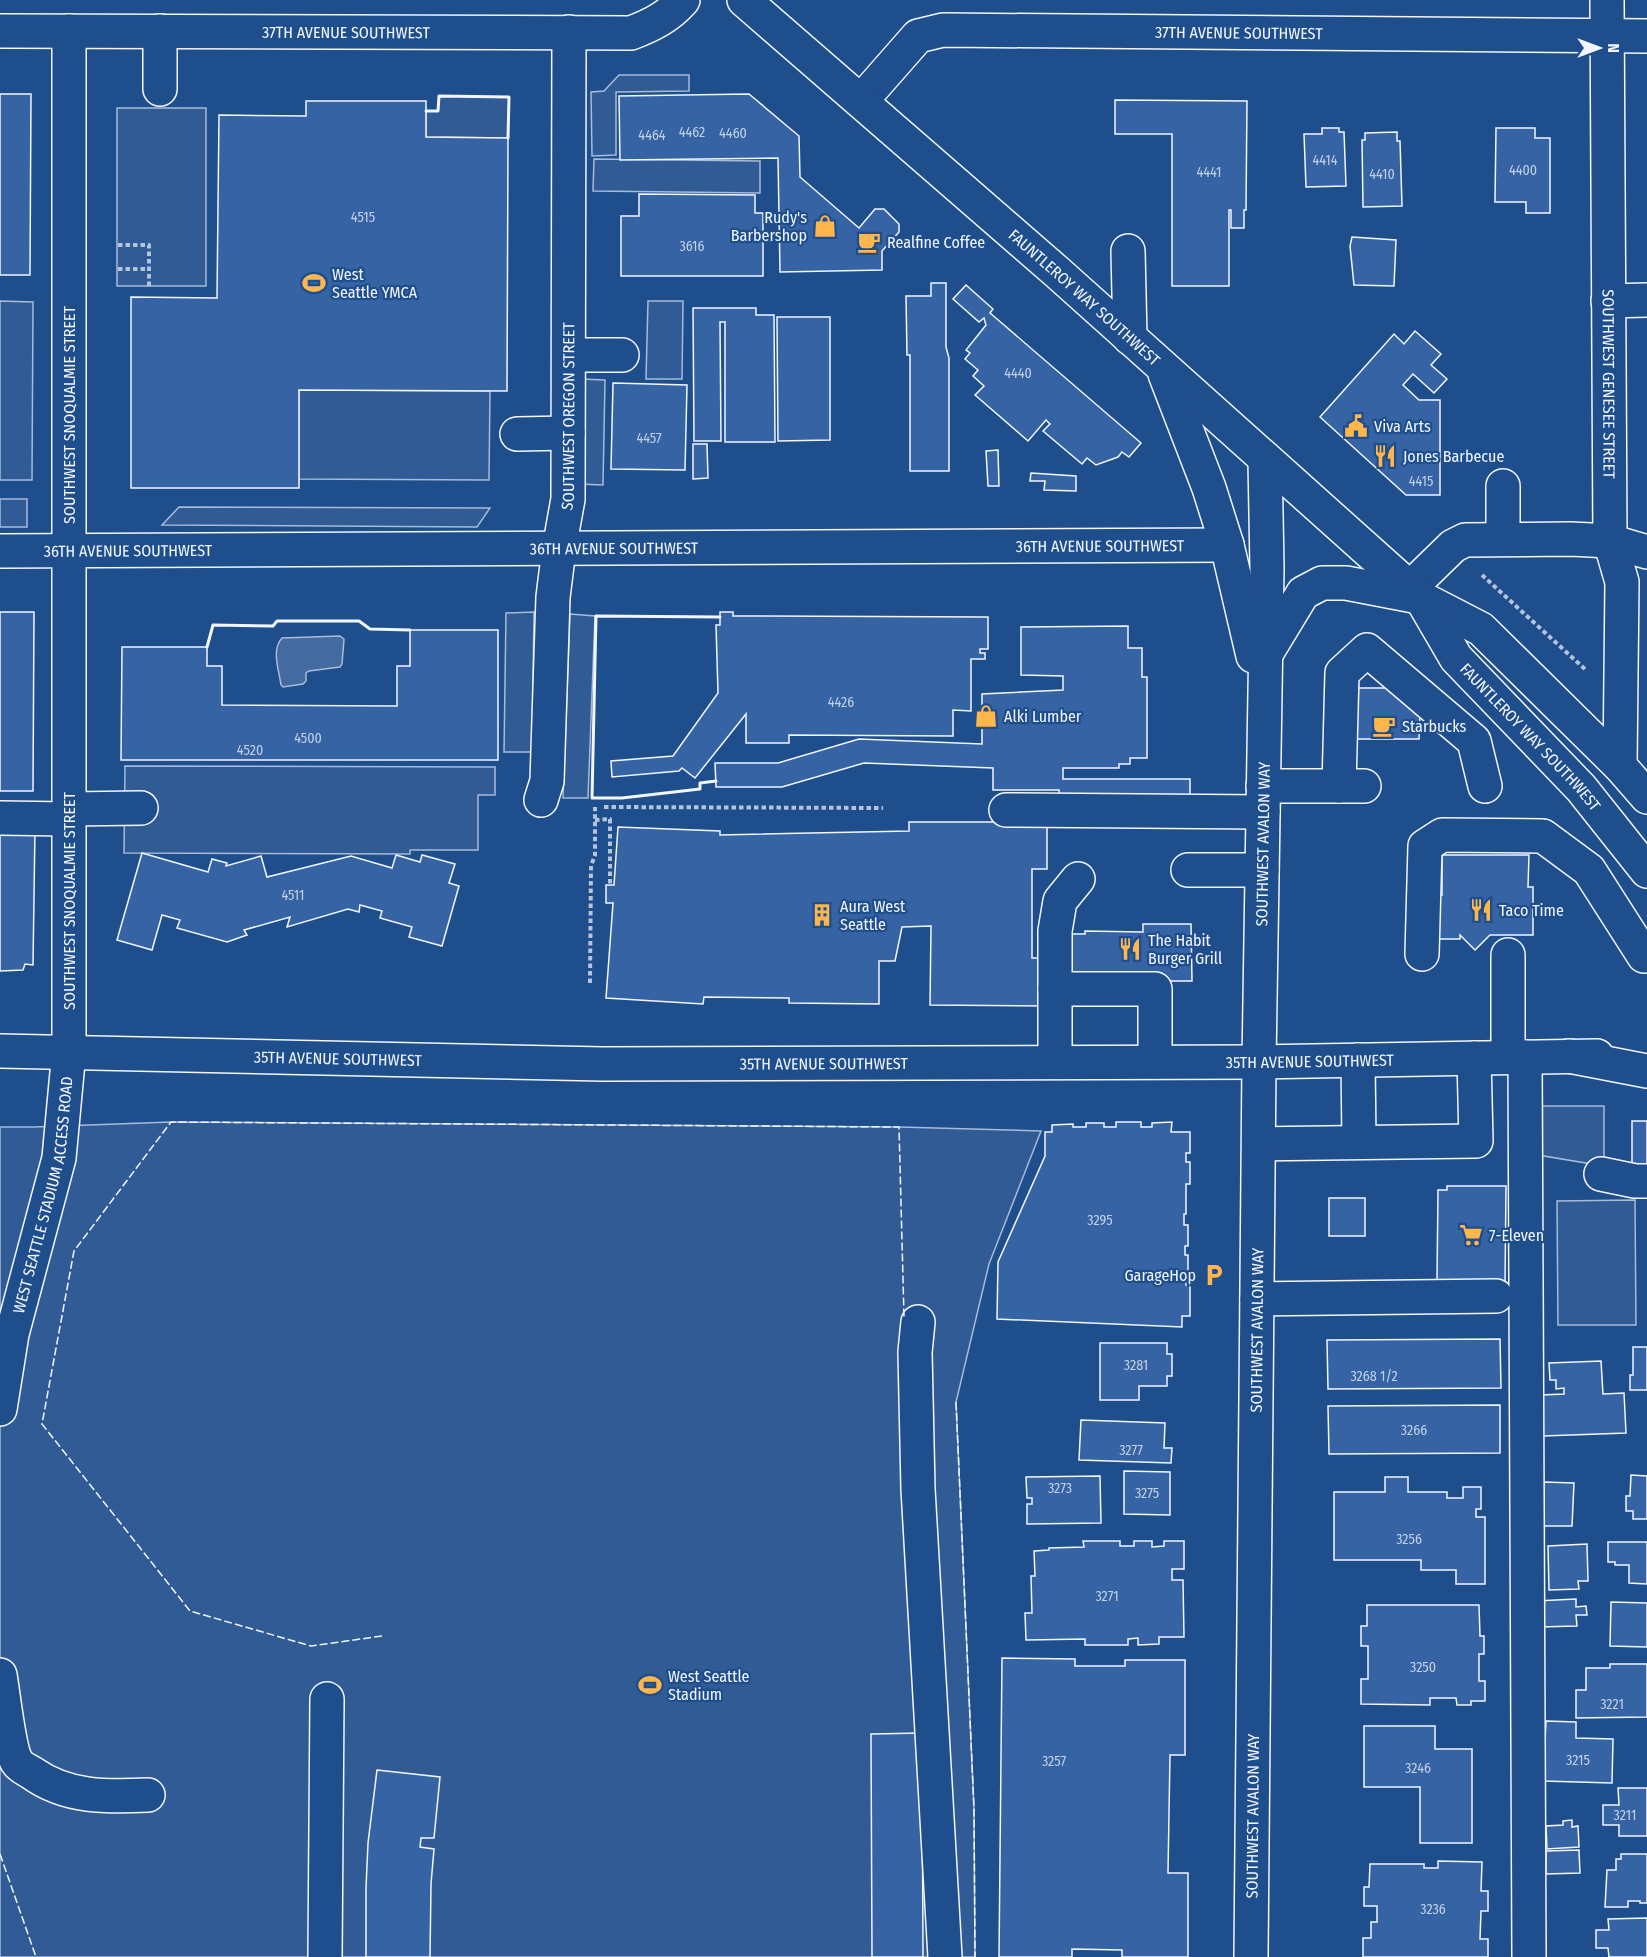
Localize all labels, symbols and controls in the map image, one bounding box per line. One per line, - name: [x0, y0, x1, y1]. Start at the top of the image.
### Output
- north arrow: [1569, 18, 1629, 78]
- street label: 37TH AVENUE SOUTHWEST: [262, 23, 430, 42]
- street label: 37TH AVENUE SOUTHWEST: [1155, 23, 1323, 43]
- text: N: [1604, 43, 1623, 53]
- house number: 4462: [679, 124, 705, 141]
- house number: 4460: [719, 125, 747, 142]
- house number: 4464: [638, 127, 666, 144]
- house number: 4414: [1312, 152, 1338, 169]
- house number: 4400: [1509, 162, 1537, 179]
- house number: 4441: [1196, 164, 1222, 181]
- house number: 4410: [1369, 166, 1395, 183]
- place label: Rudy's Barbershop: [731, 208, 807, 245]
- house number: 4515: [351, 209, 375, 226]
- shop icon: Rudy's Barbershop: [812, 213, 838, 239]
- street label: FAUNTLEROY WAY SOUTHWEST: [1005, 225, 1164, 370]
- cafe icon: Realfine Coffee: [856, 229, 882, 255]
- place label: Realfine Coffee: [887, 233, 985, 252]
- house number: 3616: [679, 238, 705, 255]
- place label: West Seattle YMCA: [332, 265, 418, 302]
- sports icon: West Seattle YMCA: [301, 270, 327, 296]
- street label: SOUTHWEST GENESEE STREET: [1599, 289, 1619, 479]
- street label: SOUTHWEST SNOQUALMIE STREET: [60, 305, 79, 524]
- street label: SOUTHWEST OREGON STREET: [557, 322, 578, 512]
- house number: 4440: [1004, 365, 1032, 382]
- public building icon: Viva Arts: [1343, 413, 1369, 439]
- place label: Viva Arts: [1374, 417, 1431, 436]
- house number: 4457: [636, 430, 662, 447]
- restaurant icon: Jones Barbecue: [1372, 443, 1398, 469]
- place label: Jones Barbecue: [1403, 447, 1504, 466]
- house number: 4415: [1409, 473, 1433, 490]
- street label: 36TH AVENUE SOUTHWEST: [1016, 536, 1185, 556]
- street label: 36TH AVENUE SOUTHWEST: [530, 539, 699, 558]
- street label: 36TH AVENUE SOUTHWEST: [44, 541, 213, 561]
- street label: FAUNTLEROY WAY SOUTHWEST: [1456, 659, 1605, 815]
- house number: 4426: [828, 694, 854, 711]
- shop icon: Alki Lumber: [973, 703, 999, 729]
- place label: Alki Lumber: [1004, 707, 1082, 726]
- cafe icon: Starbucks: [1371, 713, 1397, 739]
- place label: Starbucks: [1402, 717, 1467, 736]
- house number: 4500: [294, 730, 322, 747]
- house number: 4520: [237, 742, 263, 759]
- street label: SOUTHWEST AVALON WAY: [1252, 762, 1274, 927]
- street label: SOUTHWEST SNOQUALMIE STREET: [60, 791, 79, 1010]
- house number: 4511: [281, 887, 305, 904]
- place label: Aura West Seattle: [840, 897, 906, 934]
- restaurant icon: Taco Time: [1468, 897, 1494, 923]
- place label: Taco Time: [1499, 901, 1564, 920]
- building icon: Aura West Seattle: [809, 902, 835, 928]
- place label: The Habit Burger Grill: [1148, 931, 1222, 968]
- restaurant icon: The Habit Burger Grill: [1117, 936, 1143, 962]
- street label: 35TH AVENUE SOUTHWEST: [254, 1047, 423, 1070]
- street label: 35TH AVENUE SOUTHWEST: [1226, 1051, 1395, 1072]
- street label: 35TH AVENUE SOUTHWEST: [740, 1054, 908, 1074]
- street label: WEST SEATTLE STADIUM ACCESS ROAD: [9, 1075, 77, 1315]
- house number: 3295: [1087, 1212, 1113, 1229]
- supermarket icon: 7-Eleven: [1458, 1222, 1484, 1248]
- place label: 7-Eleven: [1489, 1226, 1544, 1245]
- street label: SOUTHWEST AVALON WAY: [1247, 1248, 1267, 1412]
- parking icon: GarageHop: [1201, 1262, 1227, 1288]
- place label: GarageHop: [1124, 1266, 1196, 1285]
- house number: 3281: [1124, 1357, 1148, 1374]
- house number: 3268 1/2: [1350, 1368, 1398, 1385]
- house number: 3266: [1401, 1422, 1427, 1439]
- house number: 3277: [1119, 1442, 1143, 1459]
- house number: 3273: [1048, 1480, 1072, 1497]
- house number: 3275: [1135, 1485, 1159, 1502]
- house number: 3256: [1396, 1531, 1422, 1548]
- house number: 3271: [1095, 1588, 1119, 1605]
- house number: 3250: [1410, 1659, 1436, 1676]
- place label: West Seattle Stadium: [668, 1667, 750, 1704]
- sports icon: West Seattle Stadium: [637, 1672, 663, 1698]
- house number: 3221: [1600, 1696, 1624, 1713]
- street label: SOUTHWEST AVALON WAY: [1243, 1734, 1263, 1898]
- house number: 3215: [1566, 1752, 1590, 1769]
- house number: 3257: [1042, 1753, 1066, 1770]
- house number: 3246: [1405, 1760, 1431, 1777]
- house number: 3211: [1614, 1807, 1636, 1824]
- house number: 3236: [1420, 1901, 1446, 1918]

